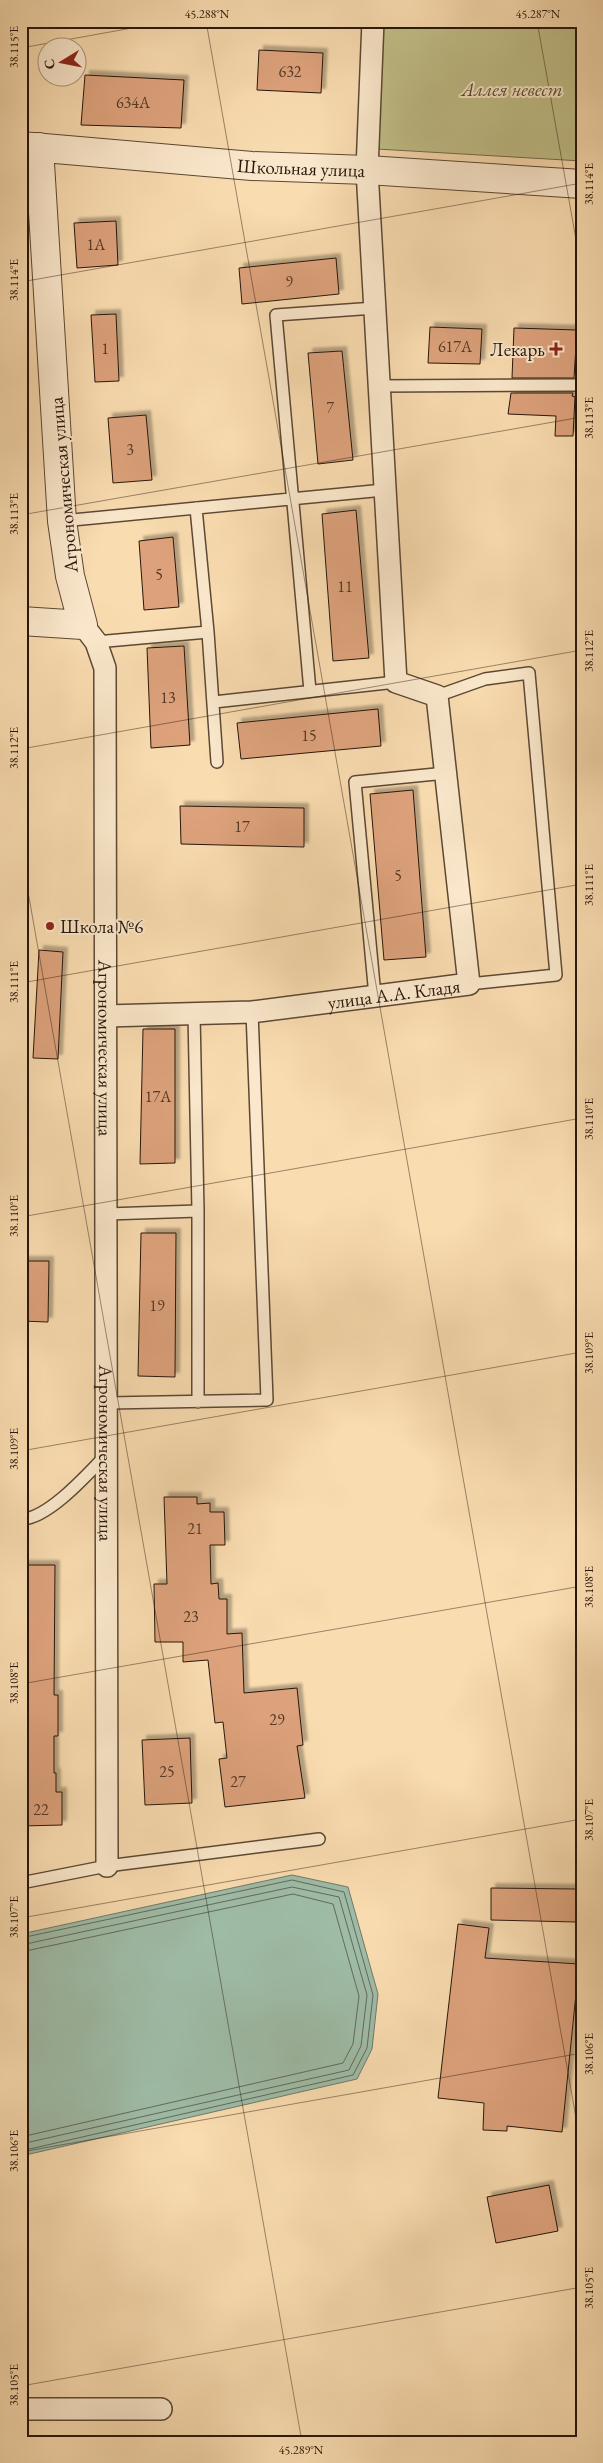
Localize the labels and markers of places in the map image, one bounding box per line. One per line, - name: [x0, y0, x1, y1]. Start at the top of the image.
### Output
- place label: Лекарь: [490, 337, 545, 362]
- marker: Лекарь: [549, 342, 563, 356]
- place label: Школа №6: [60, 914, 143, 939]
- marker: Школа №6: [44, 920, 56, 932]

